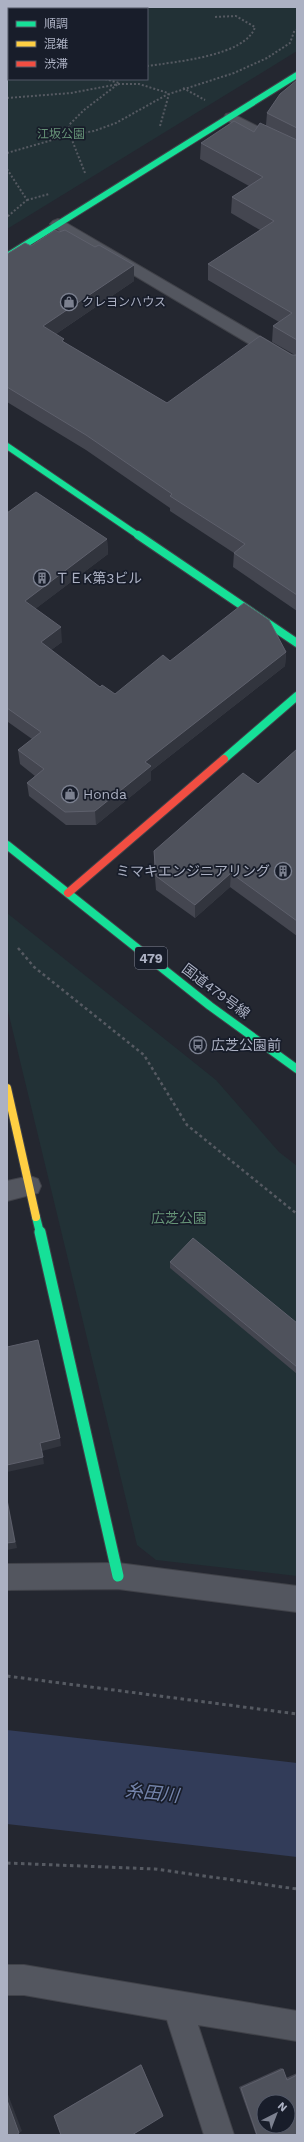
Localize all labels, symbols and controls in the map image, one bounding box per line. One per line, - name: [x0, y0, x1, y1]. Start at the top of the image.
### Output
- legend: [8, 8, 148, 80]
- text: 順調: [44, 17, 68, 31]
- text: 混雑: [44, 37, 68, 51]
- text: 渋滞: [44, 57, 68, 71]
- park label: 江坂公園: [37, 127, 85, 141]
- shop icon: クレヨンハウス: [59, 292, 79, 312]
- place label: クレヨンハウス: [82, 295, 166, 309]
- building icon: ＴＥK第3ビル: [32, 568, 52, 588]
- place label: ＴＥK第3ビル: [55, 570, 142, 586]
- shop icon: Honda: [60, 784, 80, 804]
- place label: Honda: [83, 786, 127, 802]
- building icon: ミマキエンジニアリング: [273, 861, 293, 881]
- place label: ミマキエンジニアリング: [116, 863, 270, 879]
- road number: 479: [135, 947, 167, 969]
- street label: 国道479号線: [179, 960, 253, 1022]
- bus stop icon: 広芝公園前: [188, 1035, 208, 1055]
- place label: 広芝公園前: [211, 1037, 281, 1053]
- park label: 広芝公園: [151, 1210, 207, 1226]
- water label: 糸田川: [124, 1779, 182, 1806]
- north arrow: [256, 2094, 296, 2134]
- text: N: [275, 2099, 290, 2114]

